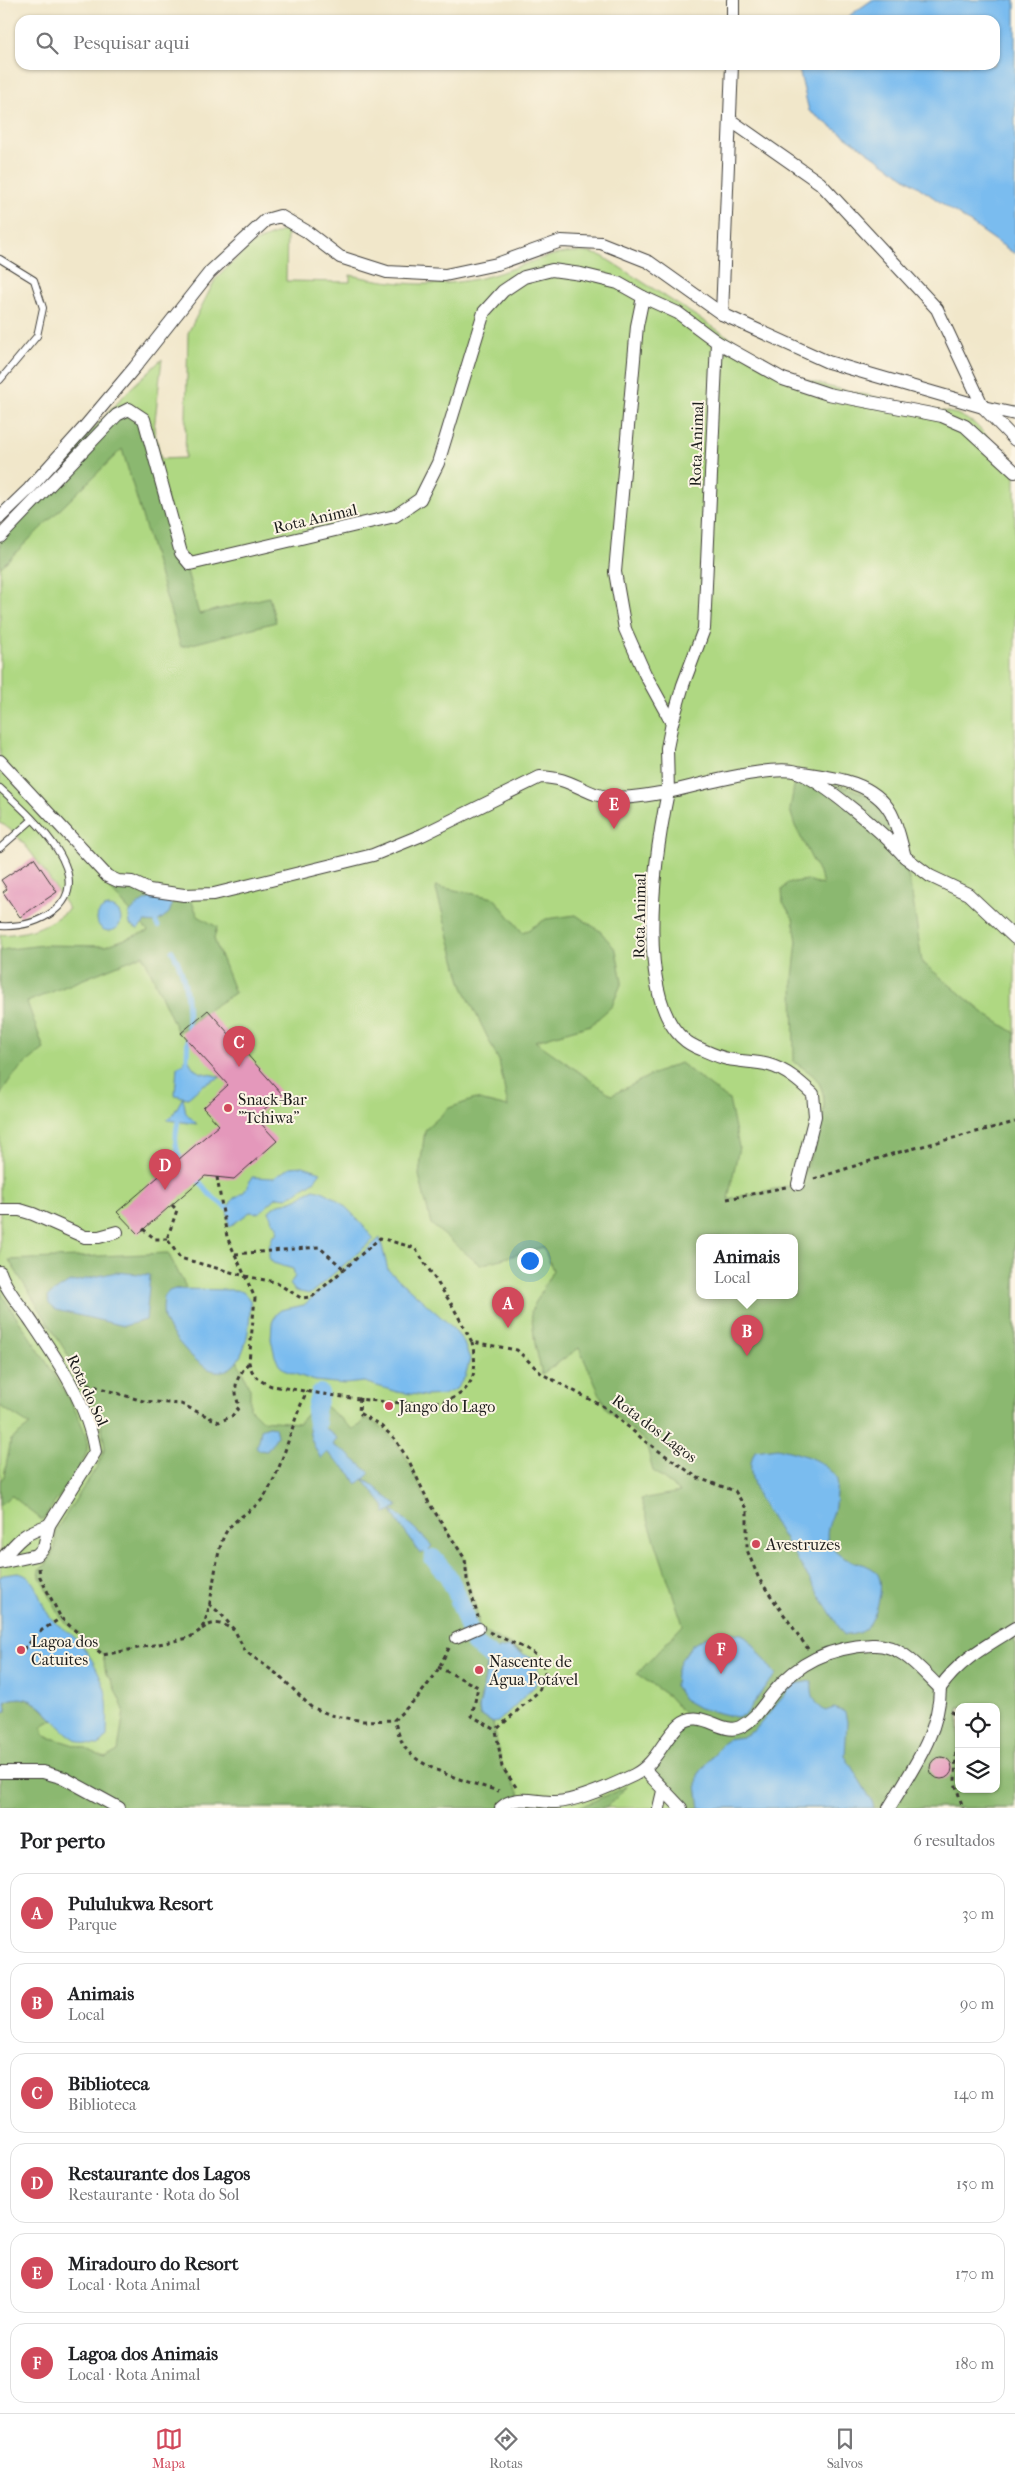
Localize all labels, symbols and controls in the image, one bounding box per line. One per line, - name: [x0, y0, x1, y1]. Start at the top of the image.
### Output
- search box: [15, 15, 1000, 70]
- icon: search: [33, 29, 61, 57]
- text: Pesquisar aqui: [73, 32, 190, 54]
- street label: Rota Animal: [686, 400, 708, 487]
- street label: Rota Animal: [271, 499, 359, 537]
- pin: E: [598, 788, 630, 829]
- street label: Rota Animal: [629, 873, 650, 959]
- pin: C: [223, 1026, 255, 1067]
- place label: Snack-Bar "Tchiwa": [238, 1090, 307, 1127]
- marker: Snack-Bar "Tchiwa": [222, 1102, 234, 1114]
- pin: D: [149, 1149, 181, 1190]
- popup: [696, 1234, 798, 1299]
- text: Animais: [714, 1246, 780, 1268]
- your location: [517, 1248, 543, 1274]
- text: Local: [714, 1268, 751, 1287]
- pin: A: [492, 1287, 524, 1328]
- pin: B: [731, 1315, 763, 1356]
- street label: Rota do Sol: [63, 1351, 113, 1430]
- street label: Rota dos Lagos: [608, 1390, 701, 1467]
- place label: Jango do Lago: [397, 1397, 495, 1416]
- marker: Jango do Lago: [383, 1400, 395, 1412]
- place label: Avestruzes: [765, 1535, 840, 1554]
- marker: Avestruzes: [750, 1538, 762, 1550]
- place label: Lagoa dos Catuites: [31, 1632, 98, 1669]
- pin: F: [705, 1633, 737, 1674]
- marker: Lagoa dos Catuites: [15, 1644, 27, 1656]
- place label: Nascente de Água Potável: [488, 1652, 579, 1689]
- marker: Nascente de Água Potável: [473, 1664, 485, 1676]
- map controls: [955, 1703, 1000, 1793]
- button: locate: [955, 1703, 1000, 1748]
- button: layers: [955, 1748, 1000, 1793]
- text: Por perto: [20, 1829, 105, 1853]
- text: 6 resultados: [913, 1831, 995, 1850]
- text: Pululukwa Resort: [68, 1893, 213, 1915]
- text: A: [32, 1904, 42, 1923]
- text: 30 m: [962, 1904, 994, 1923]
- text: Parque: [68, 1915, 117, 1934]
- text: Animais: [68, 1983, 134, 2005]
- text: B: [32, 1994, 42, 2013]
- text: 90 m: [960, 1994, 994, 2013]
- text: Local: [68, 2005, 105, 2024]
- text: Biblioteca: [68, 2073, 149, 2095]
- text: C: [32, 2084, 42, 2103]
- text: 140 m: [953, 2084, 994, 2103]
- text: Biblioteca: [68, 2095, 136, 2114]
- text: Restaurante dos Lagos: [68, 2163, 250, 2185]
- text: D: [31, 2174, 43, 2193]
- text: 150 m: [956, 2174, 994, 2193]
- text: Restaurante · Rota do Sol: [68, 2185, 239, 2204]
- text: Miradouro do Resort: [68, 2253, 239, 2275]
- text: E: [32, 2264, 42, 2283]
- text: 170 m: [955, 2264, 994, 2283]
- text: Local · Rota Animal: [68, 2275, 200, 2294]
- text: Lagoa dos Animais: [68, 2343, 218, 2365]
- text: F: [33, 2354, 41, 2373]
- text: 180 m: [955, 2354, 994, 2373]
- text: Local · Rota Animal: [68, 2365, 200, 2384]
- tab: Mapa: [152, 2425, 185, 2472]
- tab: Rotas: [489, 2425, 523, 2472]
- tab: Salvos: [827, 2425, 863, 2472]

